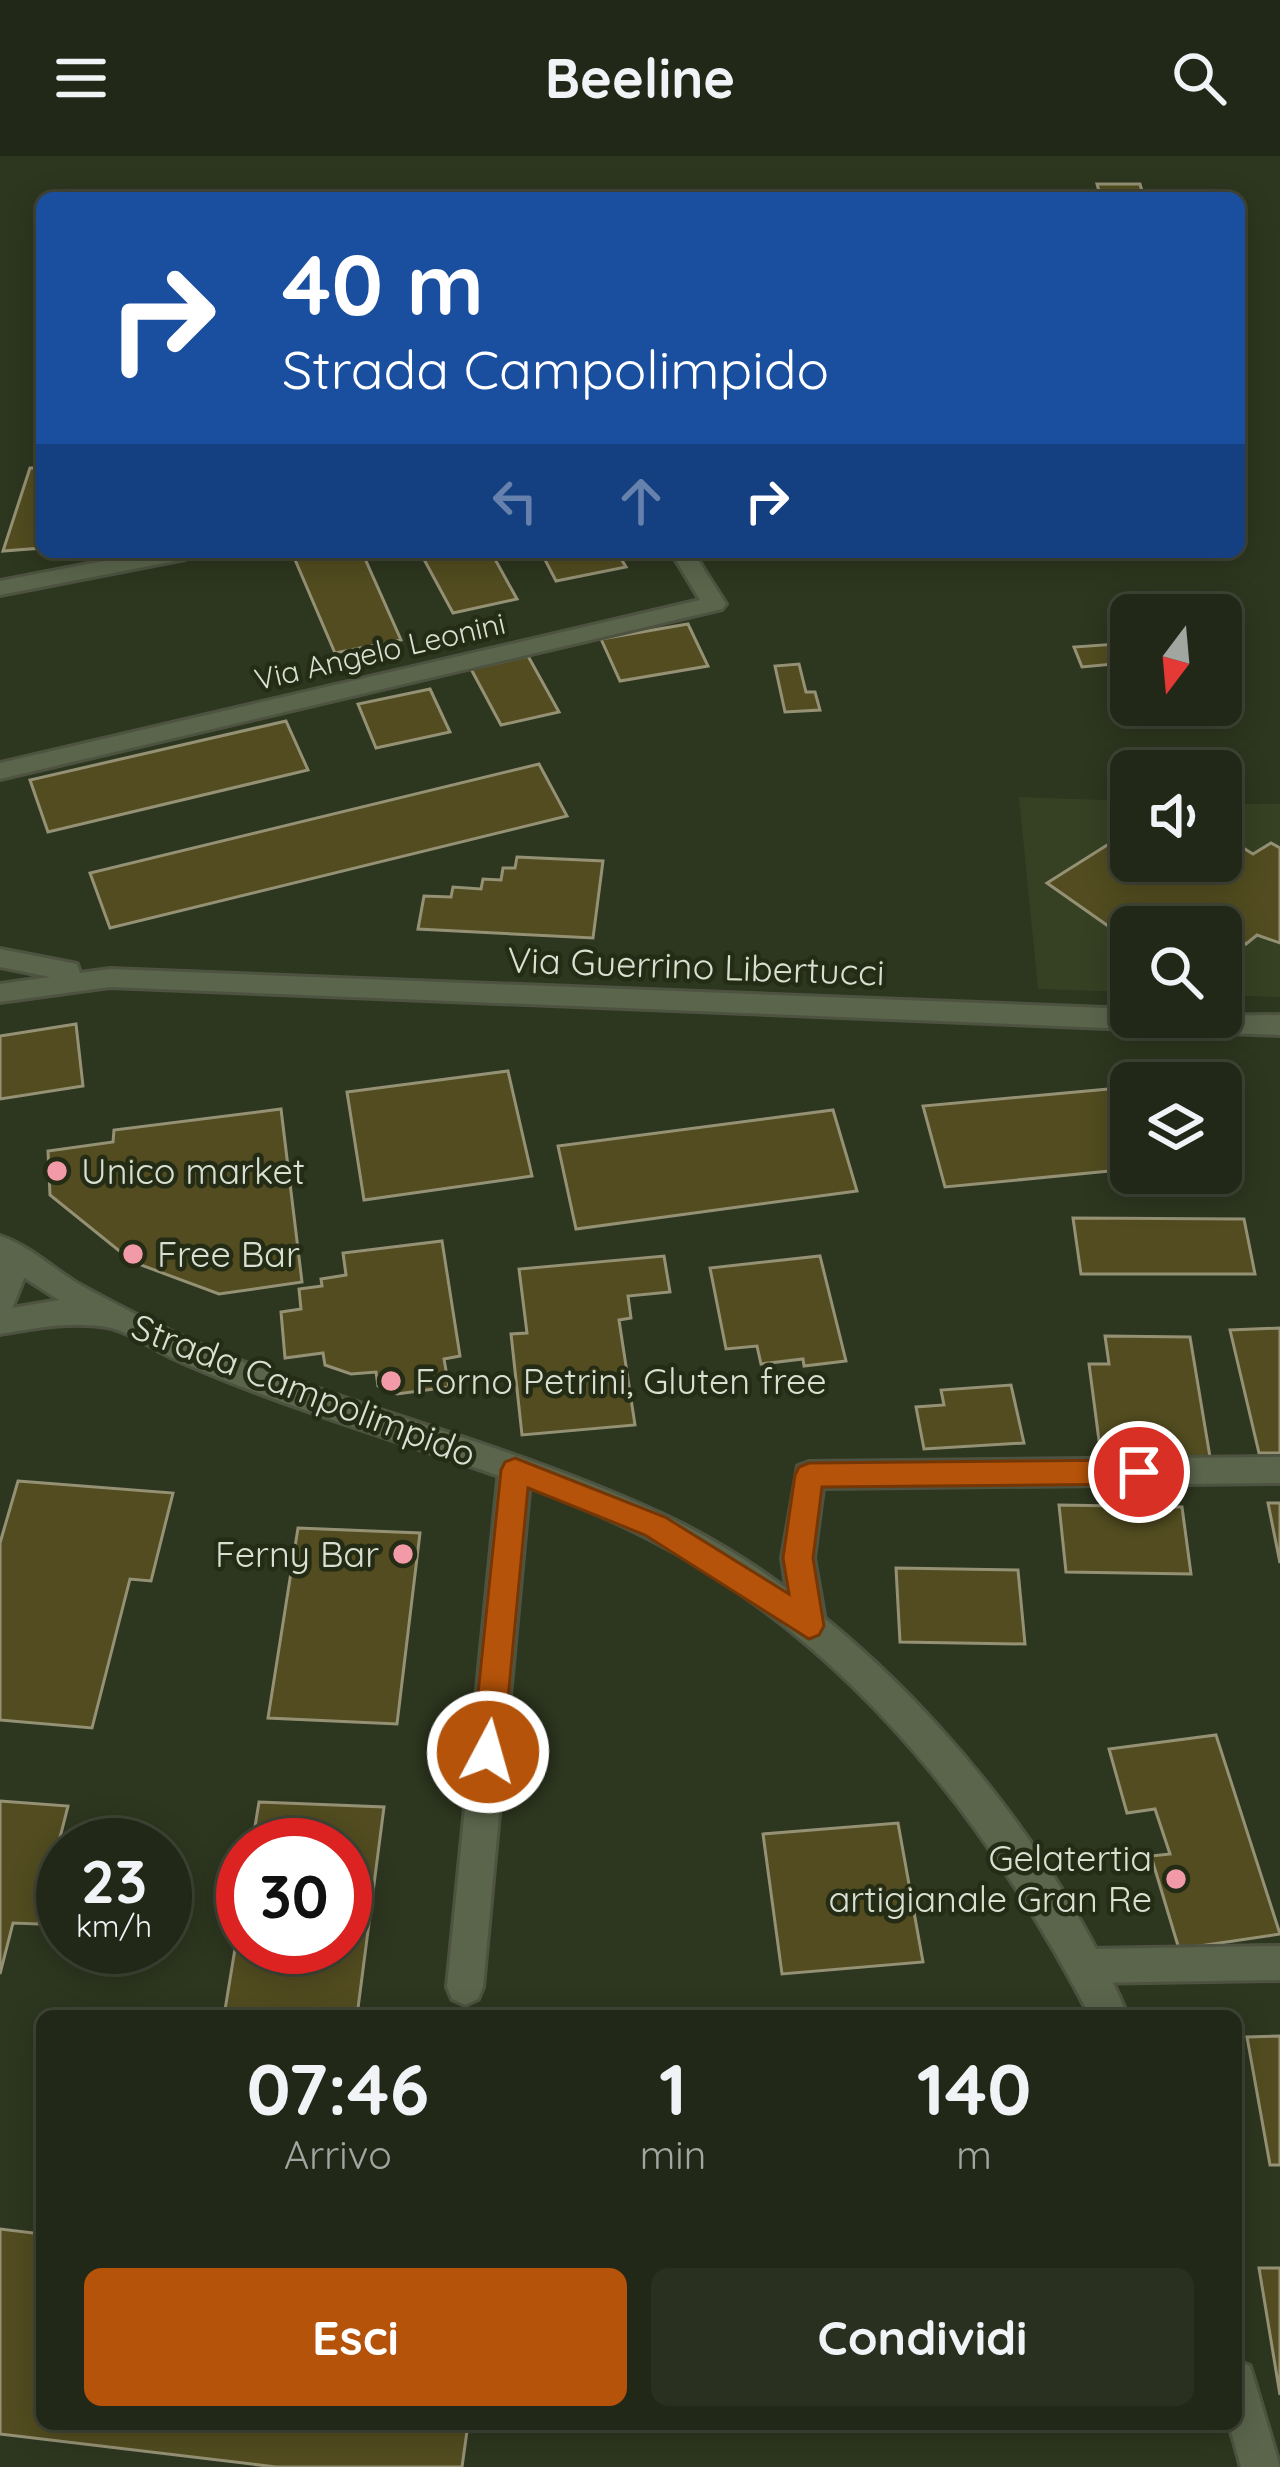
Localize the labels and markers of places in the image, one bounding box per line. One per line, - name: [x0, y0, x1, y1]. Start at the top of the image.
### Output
- place label: Unico market: [81, 1148, 305, 1193]
- marker: Unico market: [44, 1158, 70, 1184]
- place label: Free Bar: [157, 1231, 300, 1276]
- marker: Free Bar: [120, 1241, 146, 1267]
- place label: Forno Petrini, Gluten free: [415, 1358, 827, 1403]
- marker: Forno Petrini, Gluten free: [378, 1368, 404, 1394]
- pin: [1088, 1421, 1190, 1523]
- place label: Ferny Bar: [215, 1531, 379, 1576]
- marker: Ferny Bar: [390, 1541, 416, 1567]
- place label: Gelatertia artigianale Gran Re: [829, 1835, 1152, 1921]
- marker: Gelatertia artigianale Gran Re: [1163, 1866, 1189, 1892]

